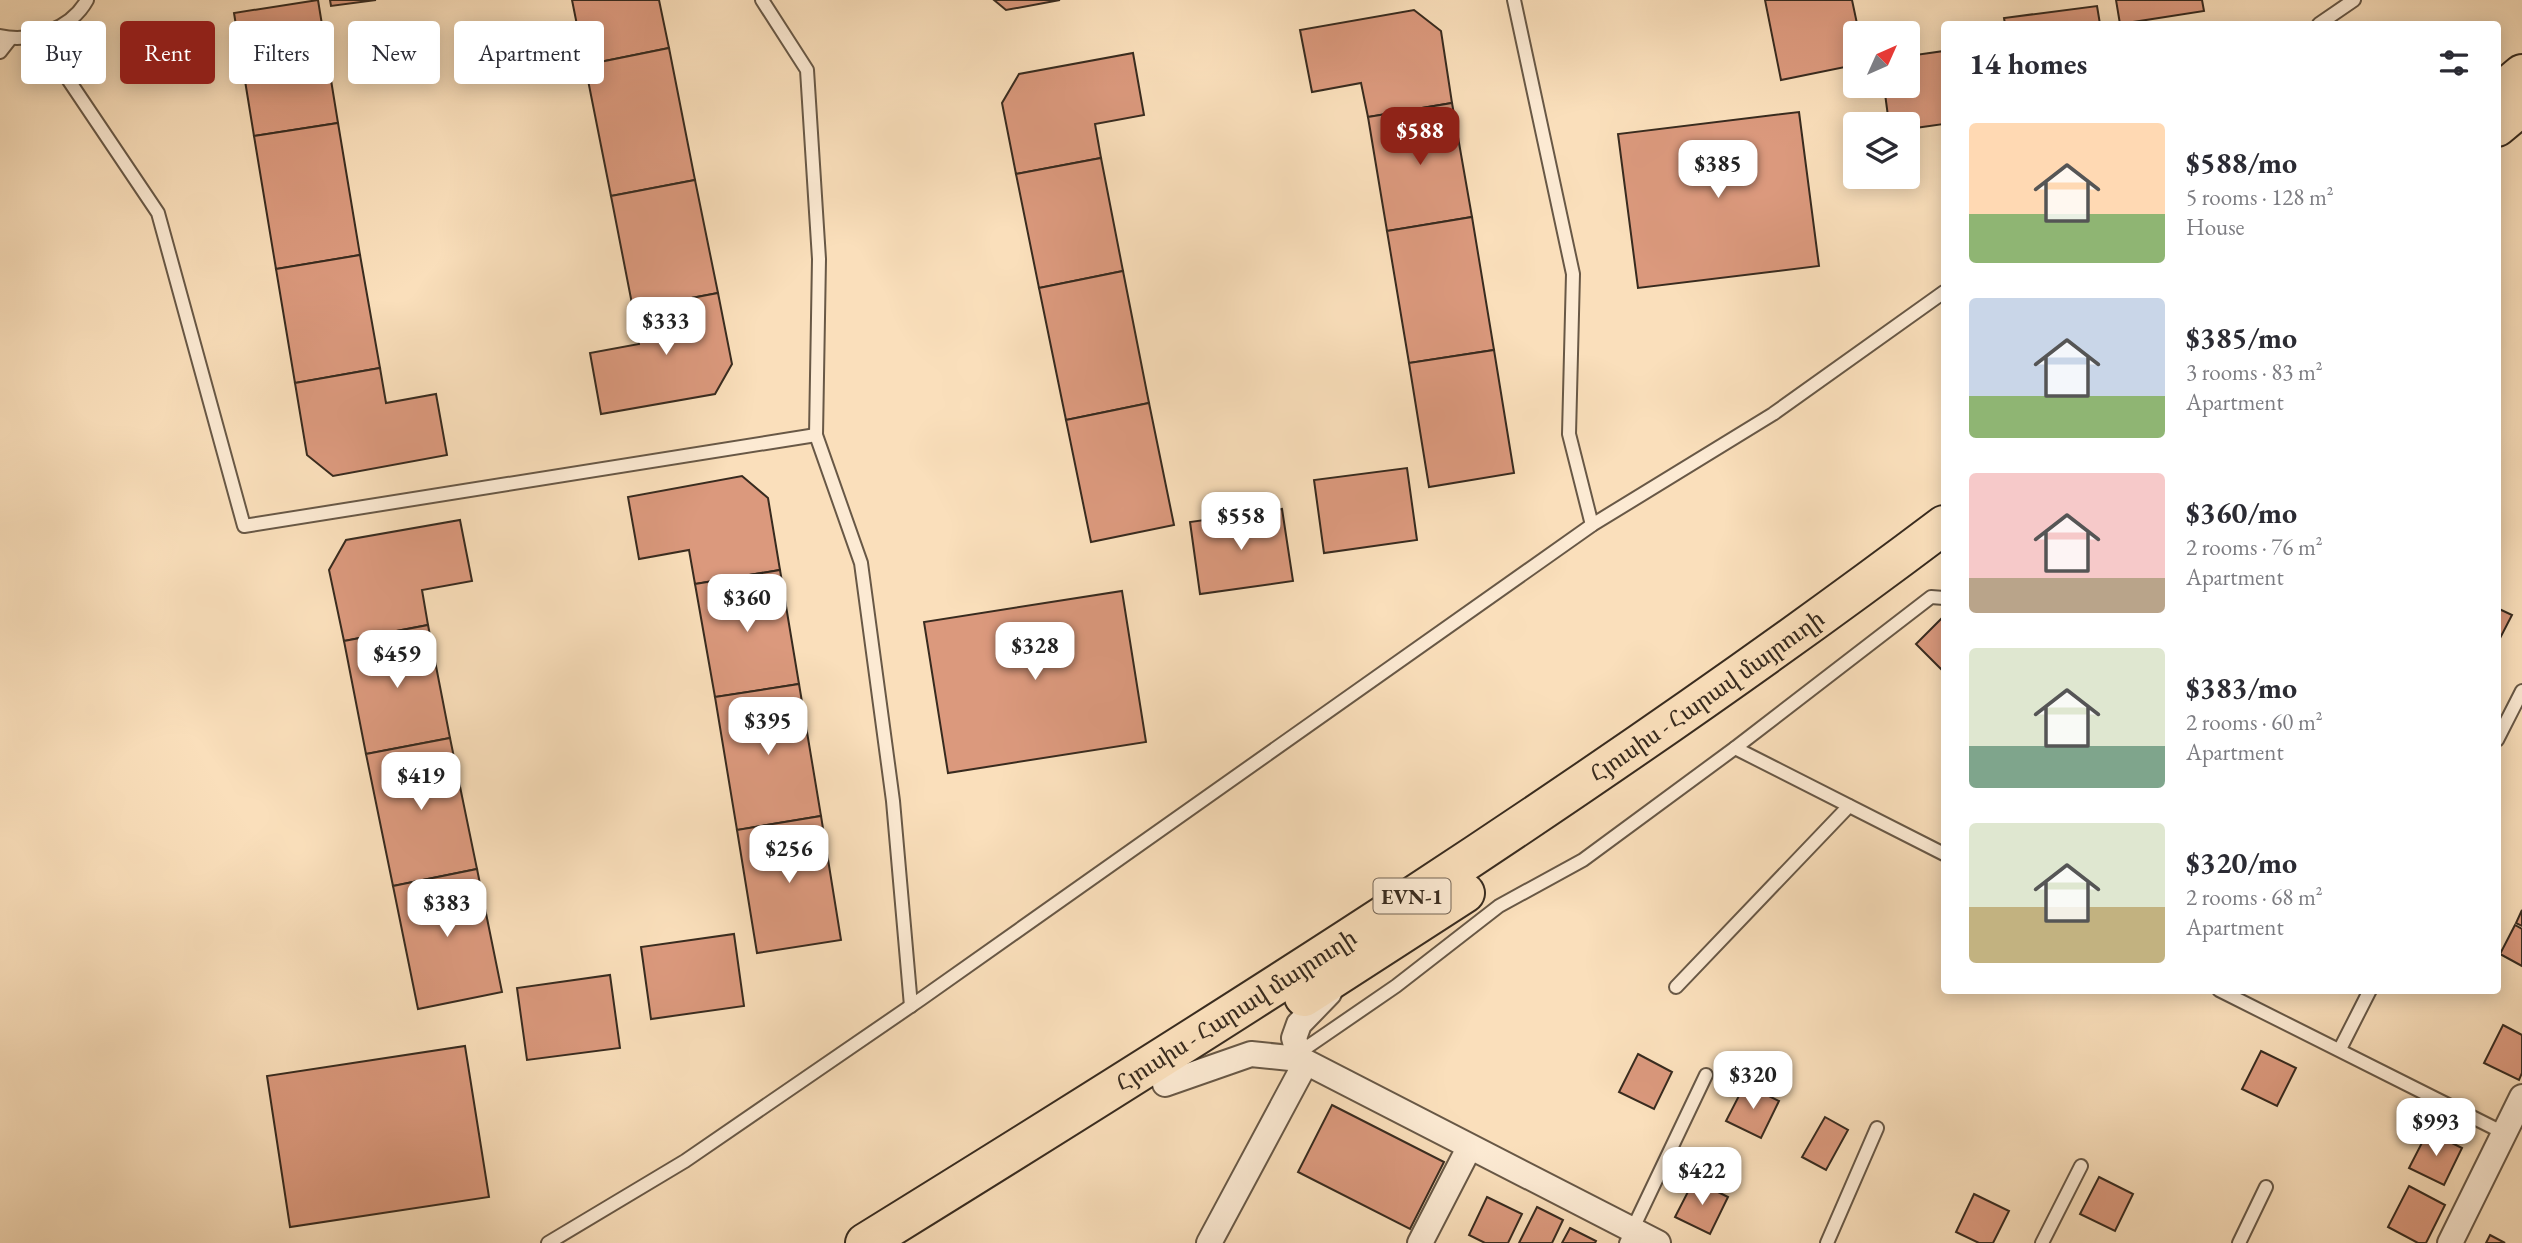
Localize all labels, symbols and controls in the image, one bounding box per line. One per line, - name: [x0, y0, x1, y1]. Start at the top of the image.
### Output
- chip: Buy: [21, 21, 106, 84]
- chip: Rent: [120, 21, 215, 84]
- chip: Filters: [229, 21, 334, 84]
- chip: New: [348, 21, 440, 84]
- chip: Apartment: [454, 21, 604, 84]
- north arrow: [1843, 21, 1920, 98]
- map controls: [1843, 21, 1920, 189]
- text: 14 homes: [1969, 44, 2087, 83]
- icon: filters: [2435, 44, 2473, 82]
- pin: $588: [1379, 108, 1461, 167]
- button: layers: [1843, 112, 1920, 189]
- text: $588: [1396, 115, 1444, 145]
- pin: $385: [1677, 140, 1759, 200]
- text: $588/mo: [2186, 143, 2297, 182]
- text: $385: [1694, 148, 1742, 178]
- icon: home: [2025, 151, 2109, 235]
- text: 5 rooms · 128 m²: [2186, 182, 2334, 212]
- text: House: [2186, 212, 2245, 242]
- pin: $333: [625, 298, 707, 357]
- text: $333: [642, 305, 690, 335]
- text: $385/mo: [2186, 318, 2297, 357]
- icon: home: [2025, 326, 2109, 410]
- text: 3 rooms · 83 m²: [2186, 357, 2323, 387]
- text: Apartment: [2186, 387, 2284, 417]
- pin: $558: [1200, 492, 1282, 552]
- text: $360/mo: [2186, 493, 2297, 532]
- text: $558: [1217, 500, 1265, 530]
- icon: home: [2025, 501, 2109, 585]
- text: 2 rooms · 76 m²: [2186, 532, 2323, 562]
- text: Apartment: [2186, 562, 2284, 592]
- pin: $360: [706, 574, 788, 634]
- text: $360: [723, 582, 771, 612]
- street label: Հյուսիս - Հարավ մայրուղի: [1584, 604, 1830, 789]
- pin: $328: [994, 622, 1076, 682]
- pin: $459: [356, 630, 438, 690]
- text: $328: [1011, 630, 1059, 660]
- text: $459: [373, 638, 421, 668]
- text: $383/mo: [2186, 668, 2297, 707]
- icon: home: [2025, 676, 2109, 760]
- pin: $395: [727, 698, 809, 757]
- text: $395: [744, 705, 792, 735]
- text: 2 rooms · 60 m²: [2186, 707, 2323, 737]
- text: Apartment: [2186, 737, 2284, 767]
- pin: $419: [380, 752, 462, 812]
- text: $419: [397, 760, 445, 790]
- pin: $256: [748, 826, 830, 885]
- text: $256: [765, 833, 813, 863]
- text: $320/mo: [2186, 843, 2297, 882]
- icon: home: [2025, 851, 2109, 935]
- road number: EVN-1: [1374, 878, 1450, 914]
- pin: $383: [406, 880, 488, 939]
- text: 2 rooms · 68 m²: [2186, 882, 2323, 912]
- text: $383: [423, 887, 471, 917]
- text: Apartment: [2186, 912, 2284, 942]
- street label: Հյուսիս - Հարավ մայրուղի: [1110, 922, 1362, 1098]
- pin: $320: [1712, 1052, 1794, 1111]
- text: $320: [1729, 1059, 1777, 1089]
- pin: $993: [2395, 1098, 2477, 1158]
- text: $993: [2412, 1106, 2460, 1136]
- pin: $422: [1661, 1148, 1743, 1207]
- text: $422: [1678, 1155, 1726, 1185]

